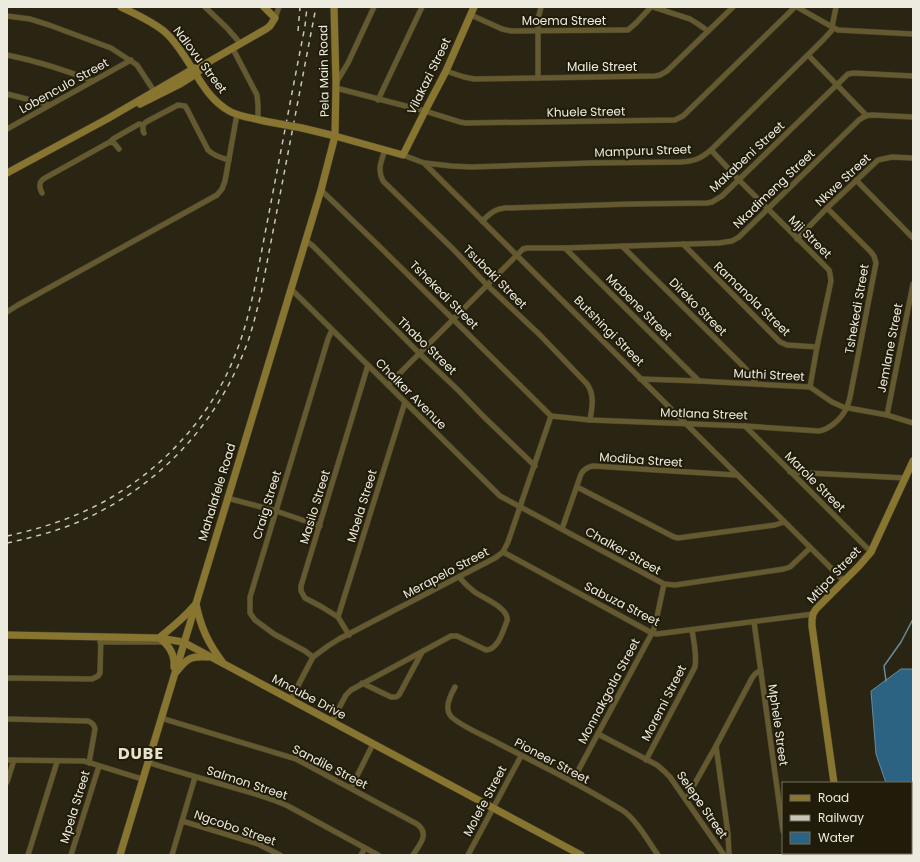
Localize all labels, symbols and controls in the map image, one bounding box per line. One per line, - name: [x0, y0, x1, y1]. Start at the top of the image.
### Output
- street label: Moema Street: [522, 12, 606, 29]
- street label: Ndlovu Street: [170, 23, 231, 97]
- street label: Pela Main Road: [314, 25, 333, 117]
- street label: Vilakazi Street: [403, 35, 454, 117]
- street label: Lobenculo Street: [16, 54, 112, 117]
- street label: Malie Street: [567, 58, 637, 75]
- street label: Khuele Street: [546, 102, 626, 121]
- street label: Makabeni Street: [705, 117, 788, 196]
- street label: Mampuru Street: [594, 140, 692, 161]
- street label: Nkadimeng Street: [729, 145, 818, 232]
- street label: Nkwe Street: [811, 149, 874, 210]
- street label: Mji Street: [785, 211, 836, 262]
- street label: Tsubaki Street: [460, 241, 531, 312]
- street label: Tshekedi Street: [406, 256, 483, 333]
- street label: Ramanola Street: [710, 258, 794, 340]
- street label: Tshekedi Street: [840, 263, 873, 355]
- street label: Mabene Street: [602, 270, 676, 344]
- street label: Direko Street: [666, 274, 731, 339]
- street label: Butshingi Street: [570, 292, 648, 370]
- street label: Jemlane Street: [873, 302, 907, 394]
- street label: Thabo Street: [394, 313, 461, 378]
- street label: Chalker Avenue: [372, 354, 451, 433]
- street label: Muthi Street: [733, 364, 805, 385]
- street label: Motlana Street: [660, 403, 748, 424]
- street label: Mahalafele Road: [194, 441, 239, 543]
- street label: Modiba Street: [599, 448, 683, 471]
- street label: Marole Street: [781, 448, 849, 516]
- street label: Mbela Street: [342, 467, 381, 544]
- street label: Craig Street: [248, 468, 285, 541]
- street label: Masilo Street: [295, 468, 334, 546]
- street label: Chalker Street: [582, 523, 664, 578]
- street label: Mtipa Street: [803, 542, 864, 607]
- street label: Merapelo Street: [400, 543, 492, 602]
- street label: Sabuza Street: [581, 577, 663, 630]
- street label: Monnakgotla Street: [574, 635, 644, 747]
- street label: Moremi Street: [637, 662, 690, 744]
- street label: Mncube Drive: [269, 670, 349, 723]
- street label: Mphele Street: [764, 683, 793, 767]
- street label: Pioneer Street: [512, 734, 593, 788]
- street label: Sandile Street: [290, 740, 371, 793]
- district label: DUBE: [118, 742, 164, 765]
- street label: Salmon Street: [205, 761, 290, 804]
- street label: Molefe Street: [459, 762, 510, 839]
- street label: Mpela Street: [55, 768, 94, 845]
- street label: Selepe Street: [673, 768, 732, 842]
- legend: [782, 782, 912, 854]
- text: Road: [818, 789, 849, 806]
- street label: Ngcobo Street: [192, 806, 278, 850]
- text: Railway: [818, 809, 864, 826]
- text: Water: [818, 829, 855, 846]

